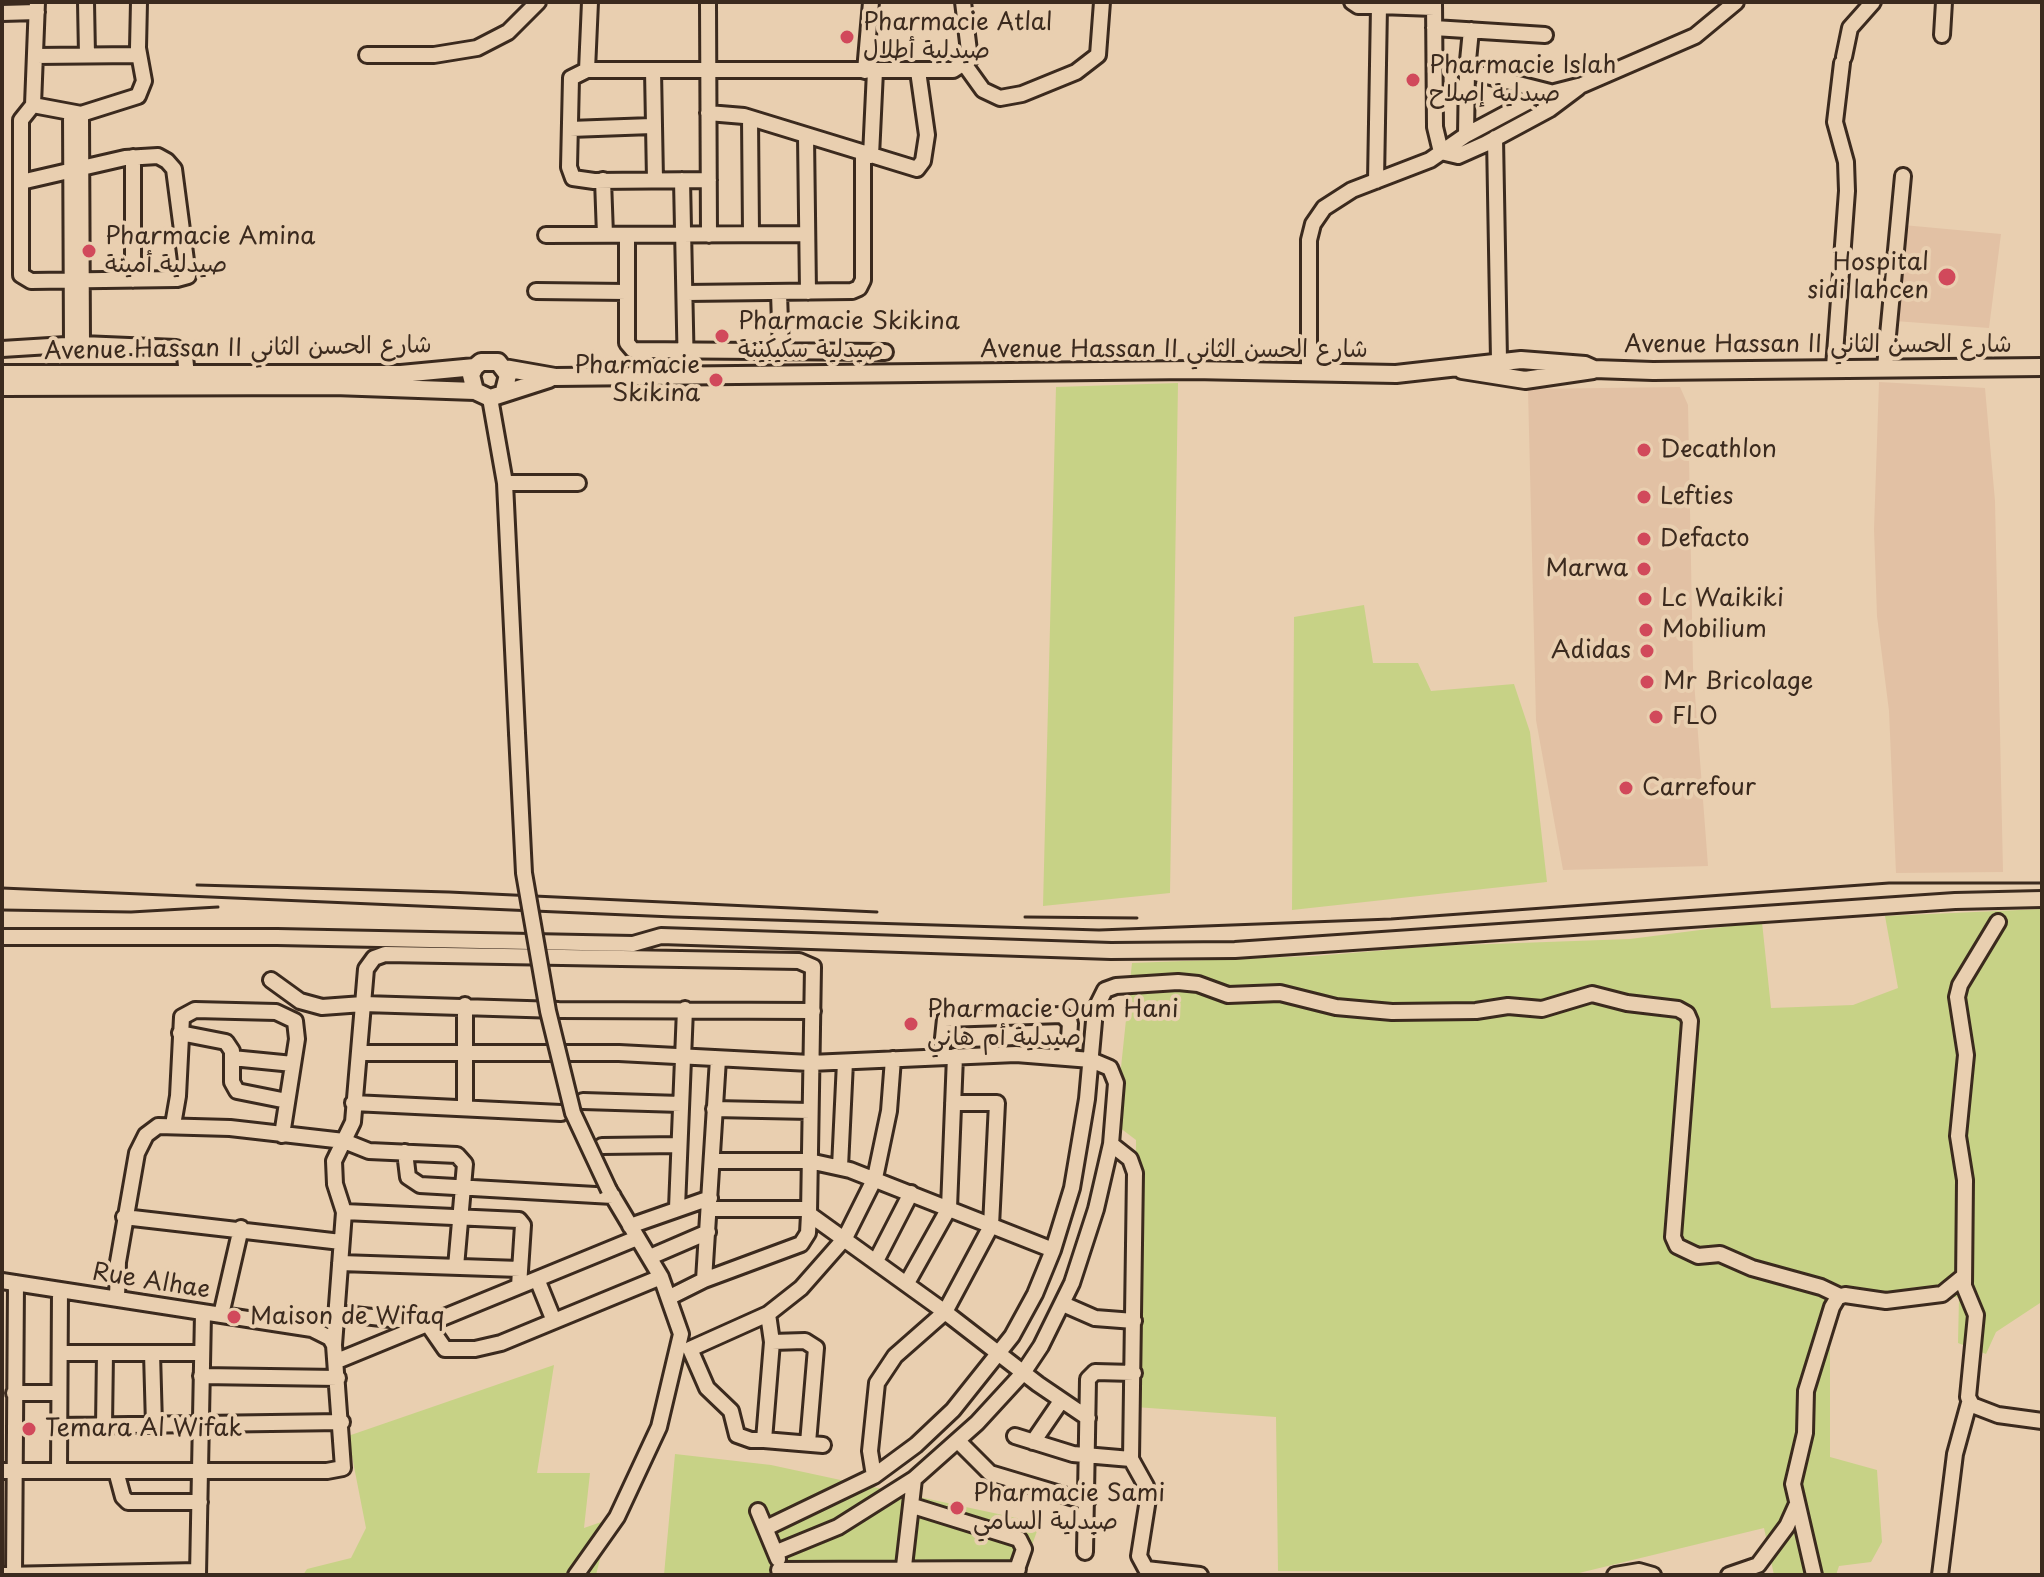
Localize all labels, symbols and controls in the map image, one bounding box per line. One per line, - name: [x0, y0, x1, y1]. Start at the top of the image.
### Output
- place label: Pharmacie Atlal صيدلية أطلال: [863, 9, 1052, 65]
- marker: Pharmacie Atlal صيدلية أطلال: [838, 28, 856, 46]
- place label: Pharmacie Islah صيدلية إصلاح: [1429, 52, 1616, 108]
- marker: Pharmacie Islah صيدلية إصلاح: [1404, 71, 1422, 89]
- place label: Pharmacie Amina صيدلية أمينة: [105, 223, 315, 279]
- marker: Pharmacie Amina صيدلية أمينة: [80, 242, 98, 260]
- place label: Hospital sidi lahcen: [1807, 249, 1929, 305]
- marker: Hospital sidi lahcen: [1936, 266, 1958, 288]
- place label: Pharmacie Skikina صيدلية سكيكينة: [738, 308, 960, 364]
- marker: Pharmacie Skikina صيدلية سكيكينة: [713, 327, 731, 345]
- street label: Avenue Hassan II شارع الحسن الثاني: [44, 331, 432, 367]
- street label: Avenue Hassan II شارع الحسن الثاني: [1624, 331, 2012, 359]
- street label: Avenue Hassan II شارع الحسن الثاني: [980, 336, 1368, 364]
- place label: Pharmacie Skikina: [574, 352, 700, 408]
- marker: Pharmacie Skikina: [707, 371, 725, 389]
- place label: Decathlon: [1660, 436, 1777, 464]
- marker: Decathlon: [1635, 441, 1653, 459]
- place label: Lefties: [1660, 483, 1733, 511]
- marker: Lefties: [1635, 488, 1653, 506]
- place label: Defacto: [1660, 525, 1750, 553]
- marker: Defacto: [1635, 530, 1653, 548]
- place label: Marwa: [1545, 555, 1628, 583]
- marker: Marwa: [1635, 560, 1653, 578]
- place label: Lc Waikiki: [1661, 585, 1784, 613]
- marker: Lc Waikiki: [1636, 590, 1654, 608]
- place label: Mobilium: [1662, 616, 1767, 644]
- marker: Mobilium: [1637, 621, 1655, 639]
- place label: Adidas: [1551, 637, 1631, 665]
- marker: Adidas: [1638, 642, 1656, 660]
- place label: Mr Bricolage: [1663, 668, 1813, 696]
- marker: Mr Bricolage: [1638, 673, 1656, 691]
- place label: FLO: [1672, 703, 1718, 731]
- marker: FLO: [1647, 708, 1665, 726]
- place label: Carrefour: [1642, 774, 1756, 802]
- marker: Carrefour: [1617, 779, 1635, 797]
- place label: Pharmacie Oum Hani صيدلية أم هاني: [927, 996, 1179, 1052]
- marker: Pharmacie Oum Hani صيدلية أم هاني: [902, 1015, 920, 1033]
- street label: Rue Alhae: [90, 1258, 212, 1306]
- place label: Maison de Wifaq: [250, 1303, 444, 1331]
- marker: Maison de Wifaq: [225, 1308, 243, 1326]
- place label: Temara Al Wifak: [45, 1415, 242, 1443]
- marker: Temara Al Wifak: [20, 1420, 38, 1438]
- place label: Pharmacie Sami صيدلية السامي: [973, 1480, 1165, 1536]
- marker: Pharmacie Sami صيدلية السامي: [948, 1499, 966, 1517]

